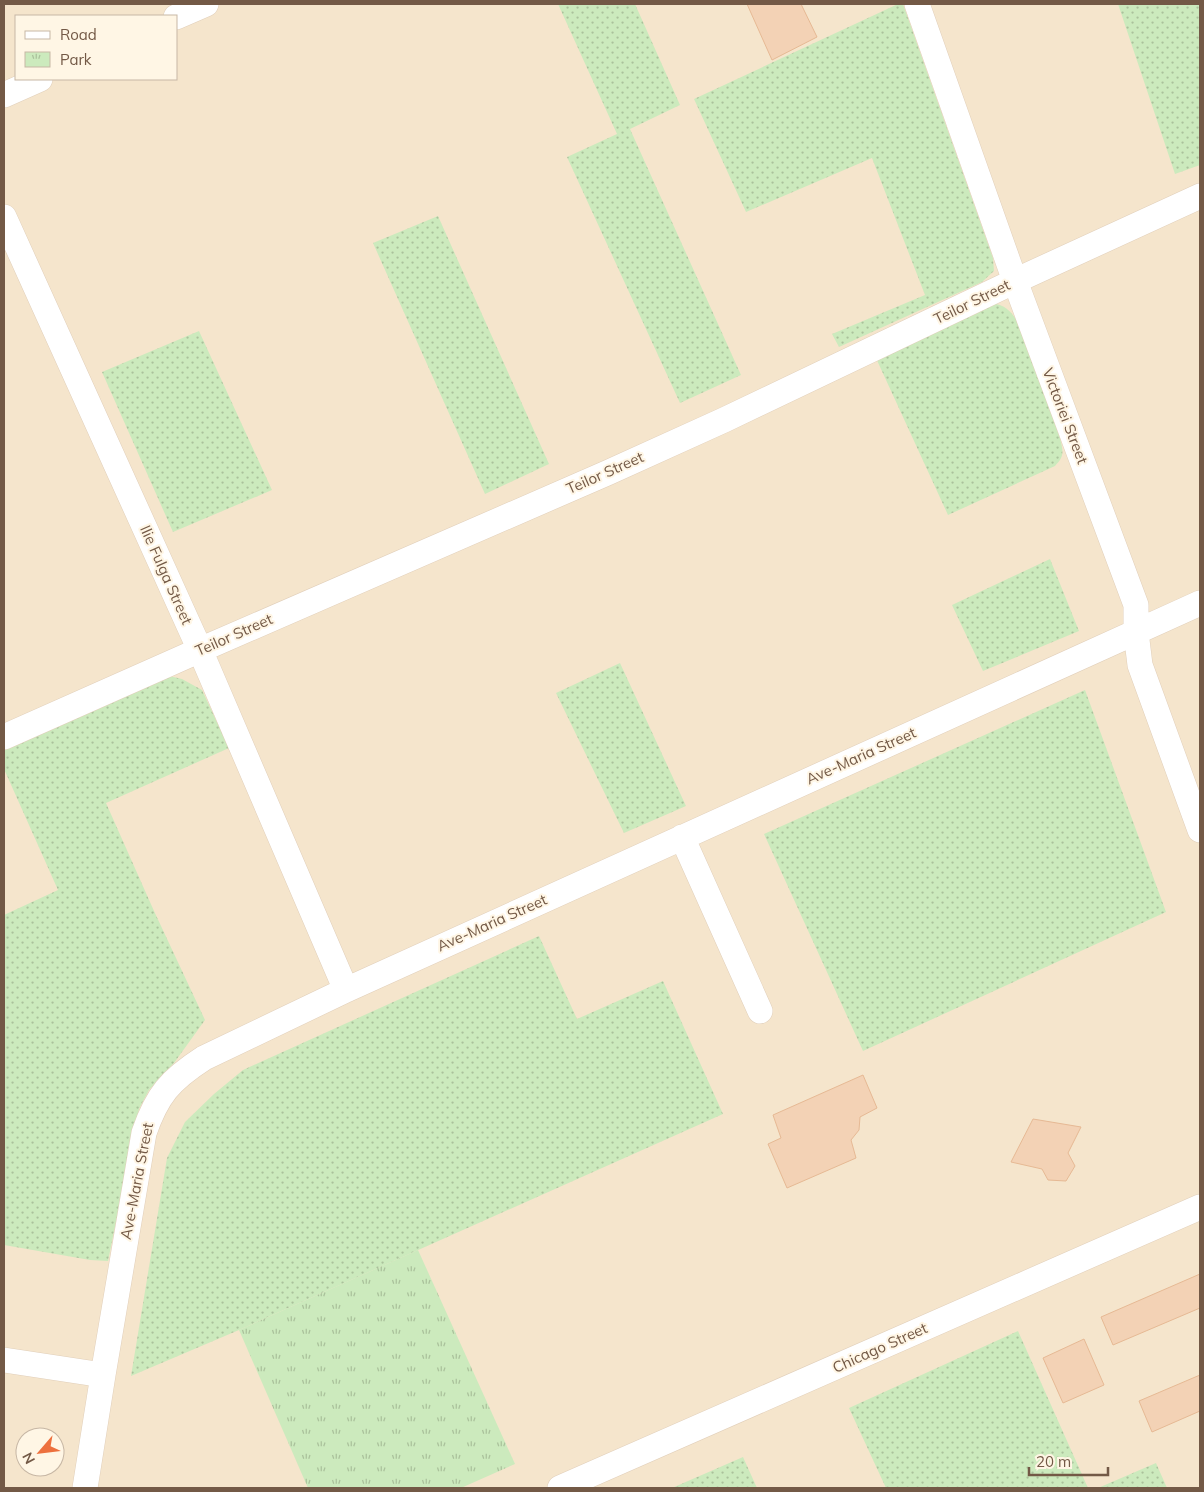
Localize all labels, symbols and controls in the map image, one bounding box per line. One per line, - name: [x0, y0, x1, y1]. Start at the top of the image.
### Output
- legend: [15, 15, 178, 80]
- text: Road: [60, 25, 97, 44]
- text: Park: [60, 50, 92, 69]
- street label: Teilor Street: [930, 275, 1013, 328]
- street label: Victoriei Street: [1038, 365, 1092, 467]
- street label: Teilor Street: [563, 447, 646, 498]
- street label: Ilie Fulga Street: [136, 522, 197, 628]
- street label: Teilor Street: [192, 609, 275, 660]
- street label: Ave-Maria Street: [803, 723, 919, 788]
- street label: Ave-Maria Street: [434, 890, 550, 955]
- street label: Ave-Maria Street: [116, 1121, 157, 1241]
- street label: Chicago Street: [829, 1318, 930, 1377]
- north arrow: [15, 1427, 65, 1477]
- scale bar: [1029, 1444, 1108, 1476]
- text: N: [18, 1449, 39, 1467]
- text: 20 m: [1036, 1452, 1071, 1471]

